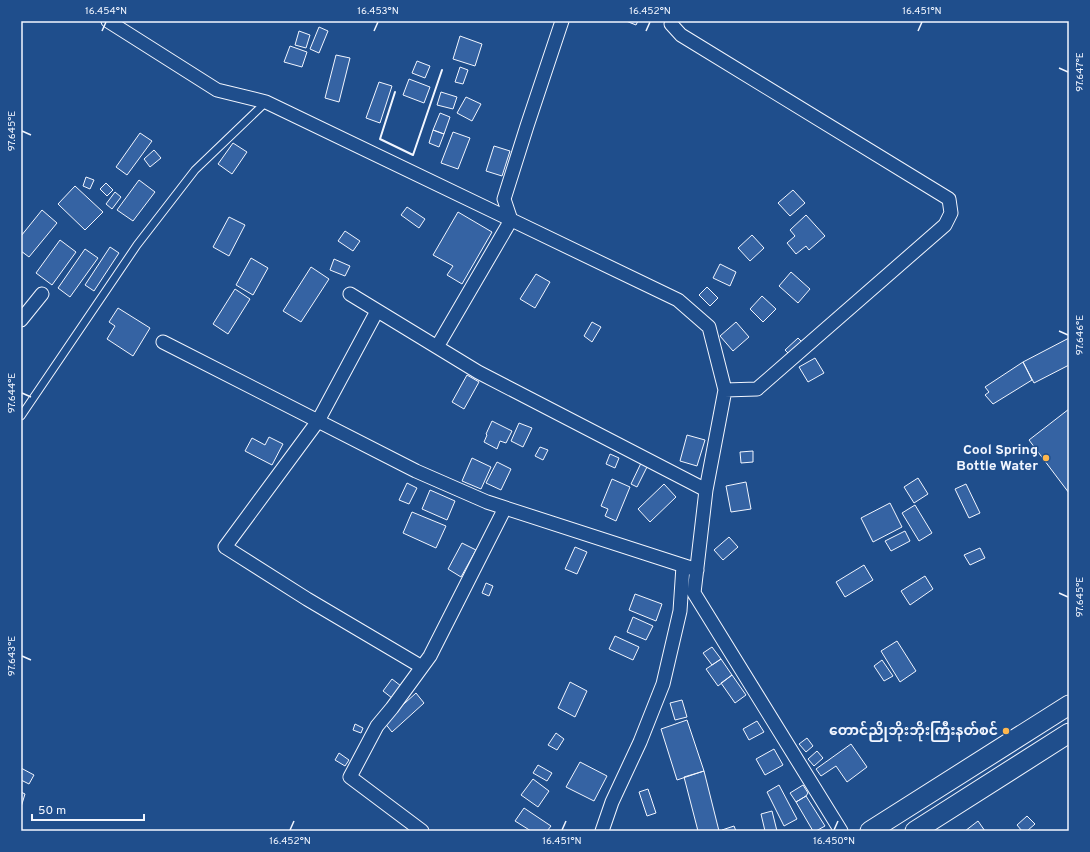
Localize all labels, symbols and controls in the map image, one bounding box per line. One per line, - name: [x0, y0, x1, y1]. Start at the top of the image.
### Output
- text: 16.454°N: [85, 5, 127, 18]
- text: 16.453°N: [357, 5, 399, 18]
- text: 16.452°N: [629, 5, 671, 18]
- text: 16.451°N: [902, 5, 942, 18]
- text: 97.647°E: [1074, 52, 1087, 92]
- text: 97.645°E: [6, 111, 19, 151]
- text: 97.646°E: [1074, 315, 1087, 355]
- text: 97.644°E: [6, 373, 19, 413]
- place label: Cool Spring Bottle Water: [956, 442, 1038, 475]
- marker: Cool Spring Bottle Water: [1041, 453, 1051, 463]
- text: 97.645°E: [1074, 577, 1087, 617]
- text: 97.643°E: [6, 636, 19, 676]
- place label: တောင်ညိုဘိုးဘိုးကြီးနတ်စင်: [829, 720, 998, 742]
- marker: တောင်ညိုဘိုးဘိုးကြီးနတ်စင်: [1001, 726, 1011, 736]
- scale bar: [32, 796, 144, 822]
- text: 50 m: [38, 803, 66, 819]
- text: 16.452°N: [269, 835, 311, 848]
- text: 16.451°N: [542, 835, 582, 848]
- text: 16.450°N: [813, 835, 855, 848]

